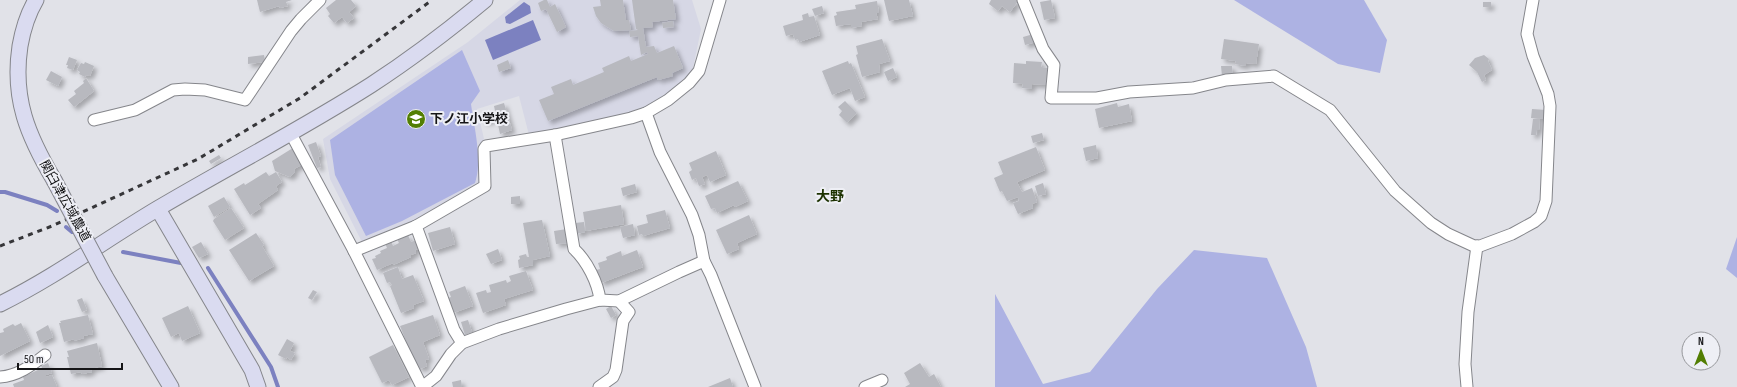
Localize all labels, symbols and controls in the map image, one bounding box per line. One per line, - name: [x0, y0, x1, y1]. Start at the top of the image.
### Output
- school or university icon: 下ノ江小学校: [405, 108, 427, 130]
- place label: 下ノ江小学校: [430, 111, 508, 127]
- street label: 関臼津広域農道: [36, 157, 94, 245]
- district label: 大野: [816, 188, 844, 205]
- north arrow: [1681, 331, 1721, 371]
- text: N: [1698, 335, 1704, 348]
- scale bar: [18, 345, 122, 371]
- text: 50 m: [24, 352, 44, 367]

